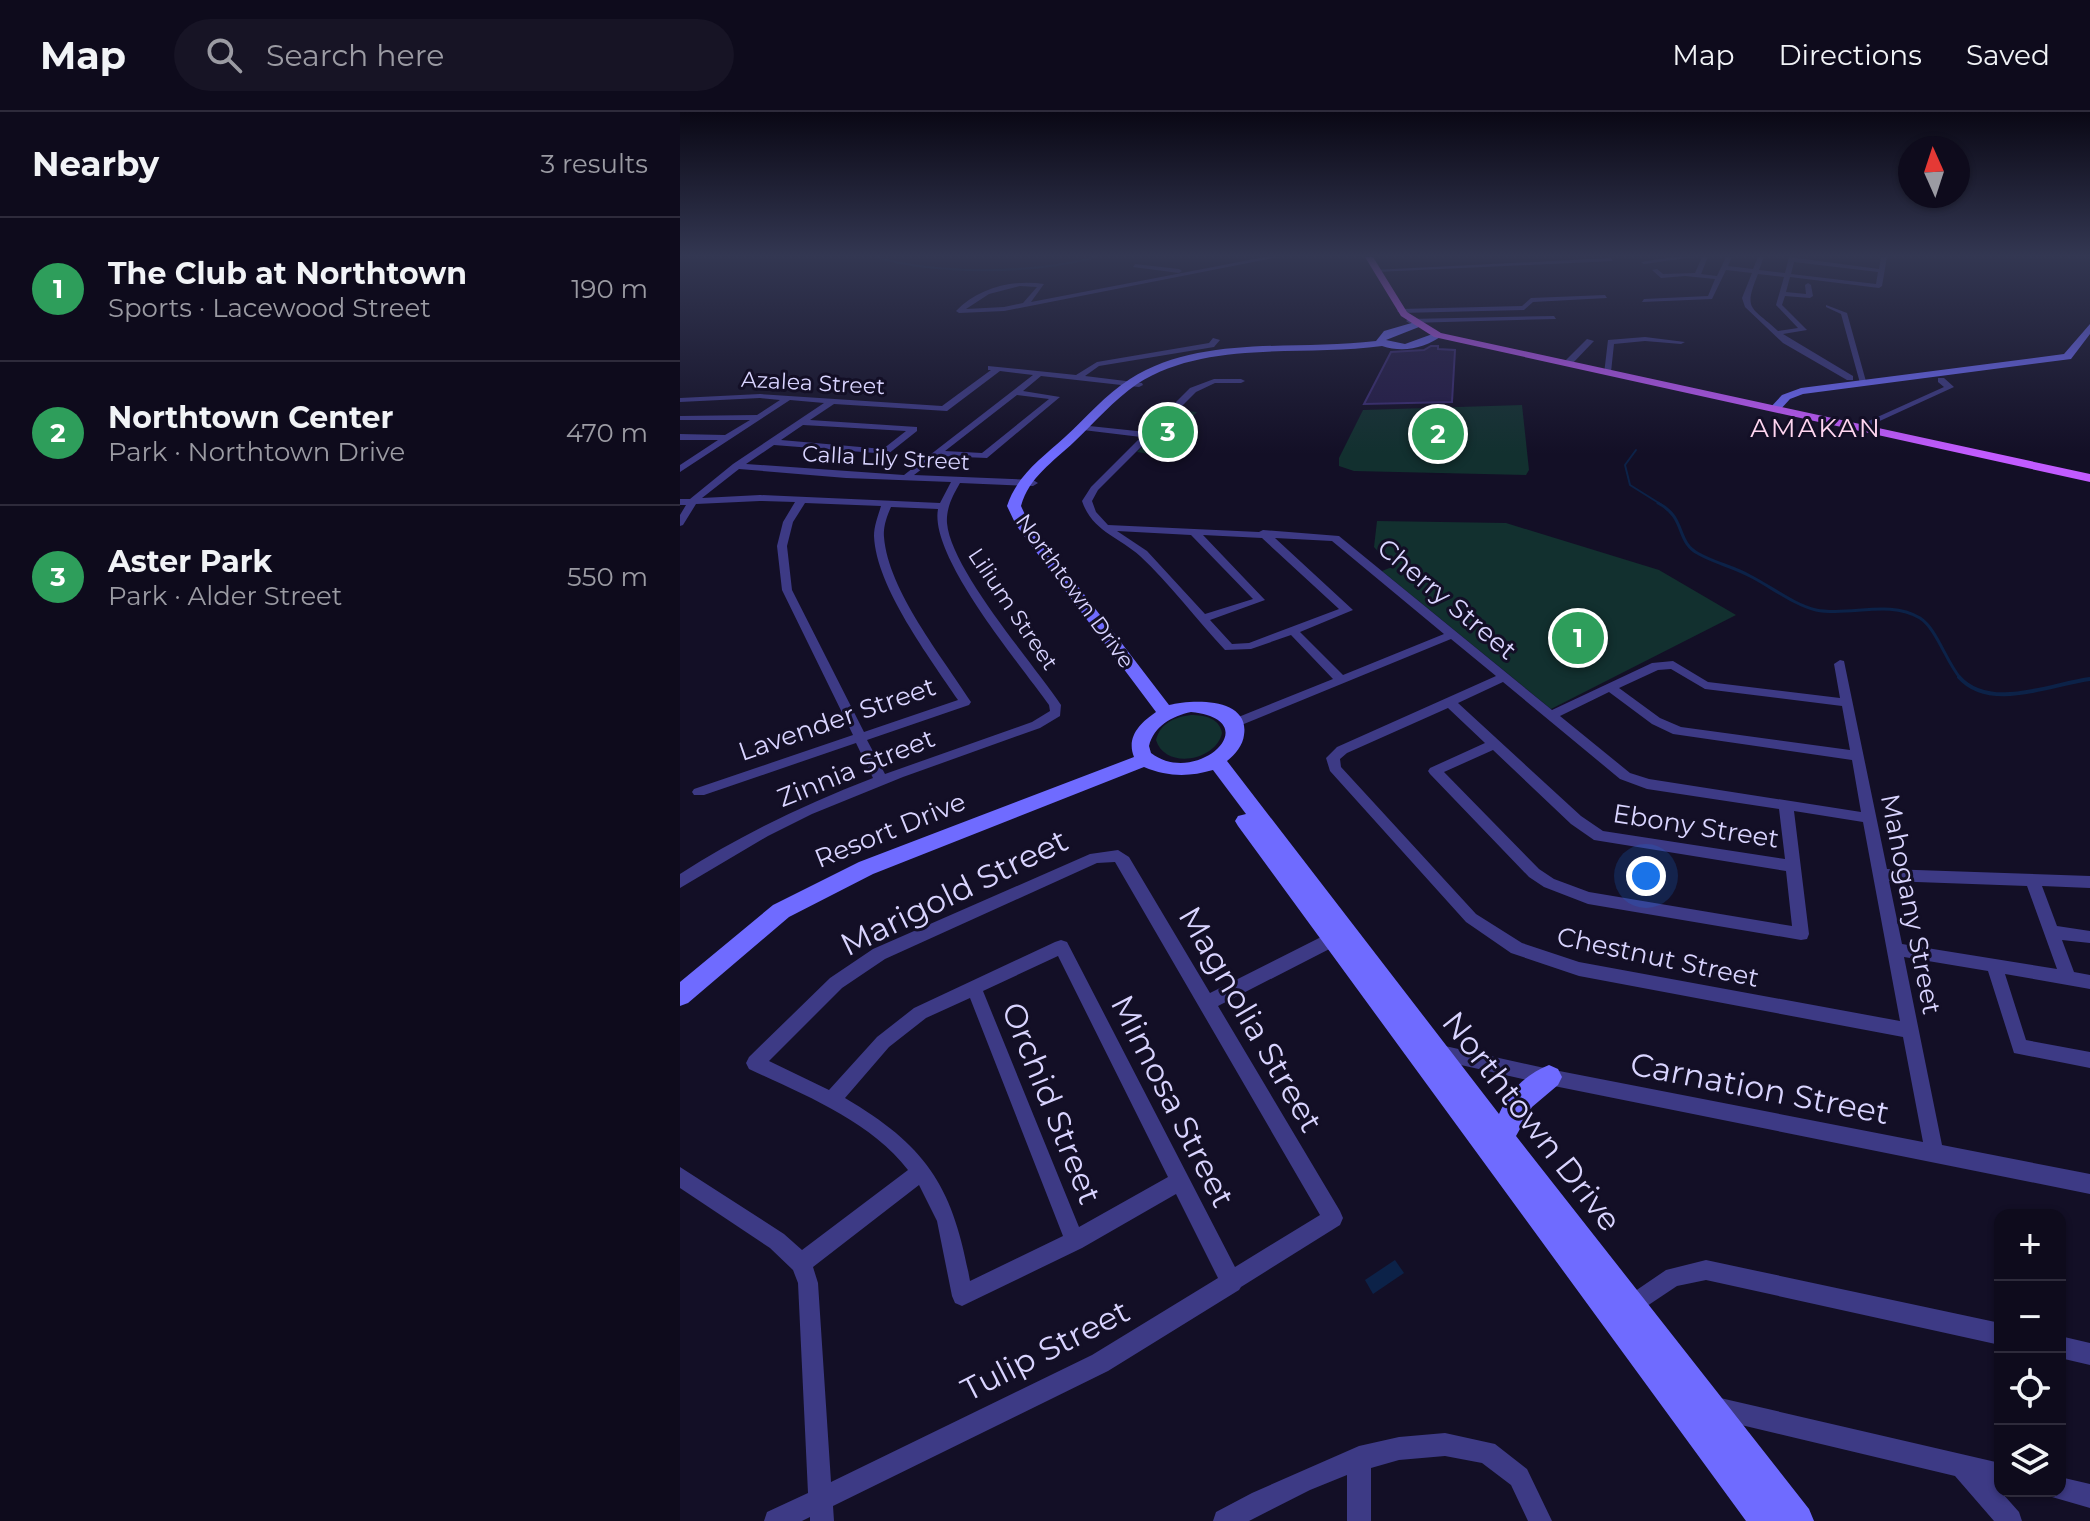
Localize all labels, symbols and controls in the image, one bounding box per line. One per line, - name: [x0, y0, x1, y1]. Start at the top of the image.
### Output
- search box: [174, 19, 734, 91]
- text: Map: [40, 32, 126, 79]
- icon: search: [202, 33, 246, 77]
- text: Search here: [266, 37, 444, 74]
- text: Map: [1672, 38, 1734, 72]
- text: Directions: [1778, 38, 1922, 72]
- text: Saved: [1966, 38, 2050, 72]
- north arrow: [1898, 136, 1970, 208]
- text: Nearby: [32, 143, 159, 185]
- text: 3 results: [541, 148, 648, 180]
- text: The Club at Northtown: [108, 255, 467, 292]
- text: 1: [53, 273, 63, 305]
- text: 190 m: [571, 273, 648, 305]
- text: Sports · Lacewood Street: [108, 292, 431, 324]
- street label: Azalea Street: [740, 366, 886, 400]
- text: Northtown Center: [108, 399, 393, 436]
- pin: 3: [1142, 402, 1194, 462]
- pin: 2: [1412, 404, 1464, 464]
- district label: AMAKAN: [1750, 412, 1882, 444]
- text: 2: [50, 417, 66, 449]
- text: 470 m: [566, 417, 648, 449]
- text: Park · Northtown Drive: [108, 436, 405, 468]
- street label: Calla Lily Street: [801, 440, 971, 476]
- street label: Northtown Drive: [1010, 509, 1140, 673]
- street label: Cherry Street: [1371, 532, 1523, 666]
- text: Aster Park: [108, 543, 272, 580]
- street label: Lilium Street: [962, 543, 1064, 675]
- text: 3: [50, 561, 66, 593]
- text: 550 m: [567, 561, 648, 593]
- text: Park · Alder Street: [108, 580, 342, 612]
- pin: 1: [1552, 608, 1604, 668]
- street label: Lavender Street: [734, 670, 940, 768]
- street label: Zinnia Street: [773, 722, 939, 814]
- street label: Resort Drive: [810, 785, 970, 875]
- street label: Mahogany Street: [1874, 791, 1948, 1017]
- street label: Ebony Street: [1611, 797, 1781, 855]
- street label: Marigold Street: [834, 820, 1074, 964]
- your location: [1626, 856, 1666, 896]
- street label: Magnolia Street: [1171, 899, 1331, 1139]
- street label: Chestnut Street: [1554, 920, 1762, 994]
- street label: Mimosa Street: [1103, 988, 1243, 1214]
- street label: Orchid Street: [994, 996, 1110, 1210]
- street label: Northtown Drive: [1434, 1003, 1630, 1239]
- street label: Carnation Street: [1627, 1044, 1893, 1132]
- map controls: [1994, 1209, 2066, 1497]
- button: +: [1994, 1209, 2066, 1281]
- button: −: [1994, 1281, 2066, 1353]
- street label: Tulip Street: [954, 1291, 1136, 1409]
- button: locate: [1994, 1353, 2066, 1425]
- button: layers: [1994, 1425, 2066, 1497]

